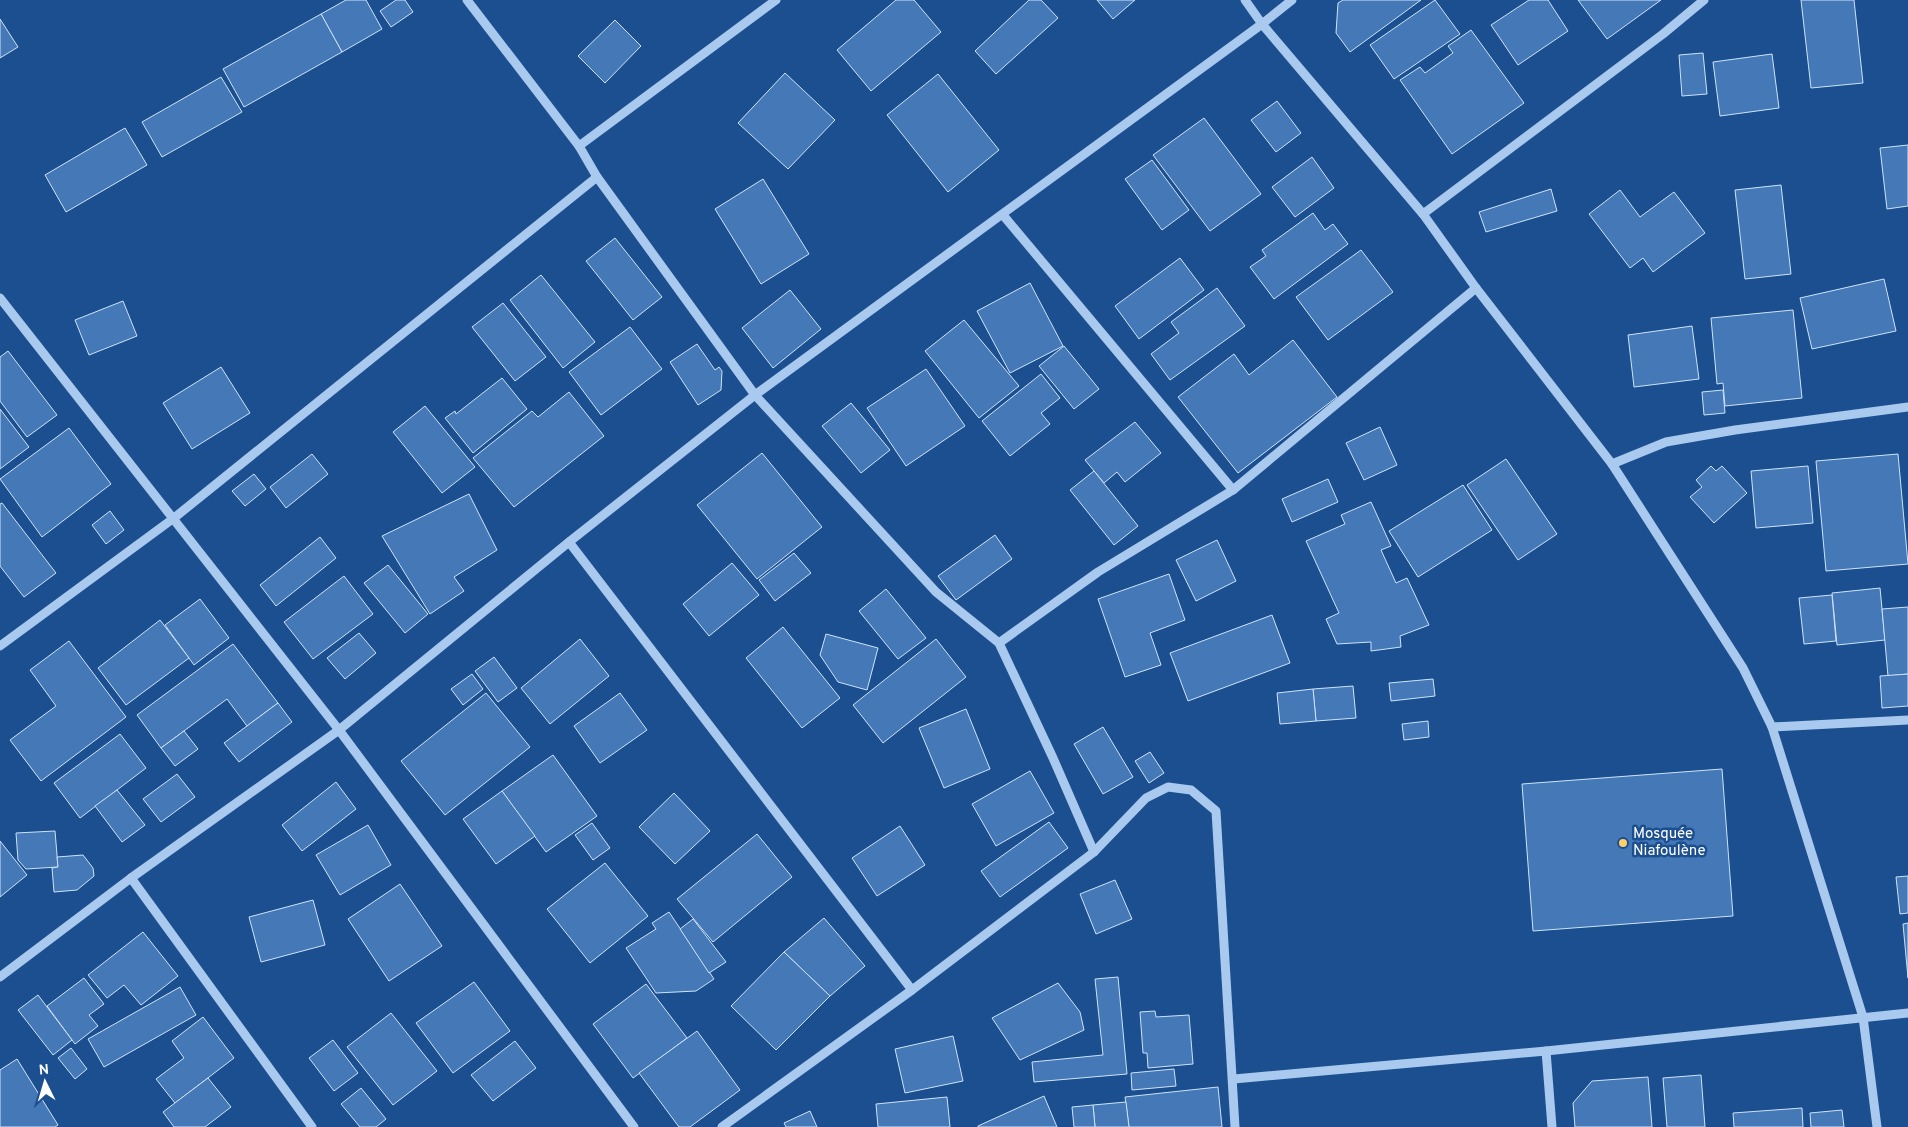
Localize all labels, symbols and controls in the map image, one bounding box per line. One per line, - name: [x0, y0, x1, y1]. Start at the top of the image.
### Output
- place label: Mosquée Niafoulène: [1633, 825, 1706, 861]
- marker: Mosquée Niafoulène: [1617, 837, 1629, 849]
- north arrow: [20, 1057, 70, 1107]
- text: N: [38, 1062, 50, 1079]

